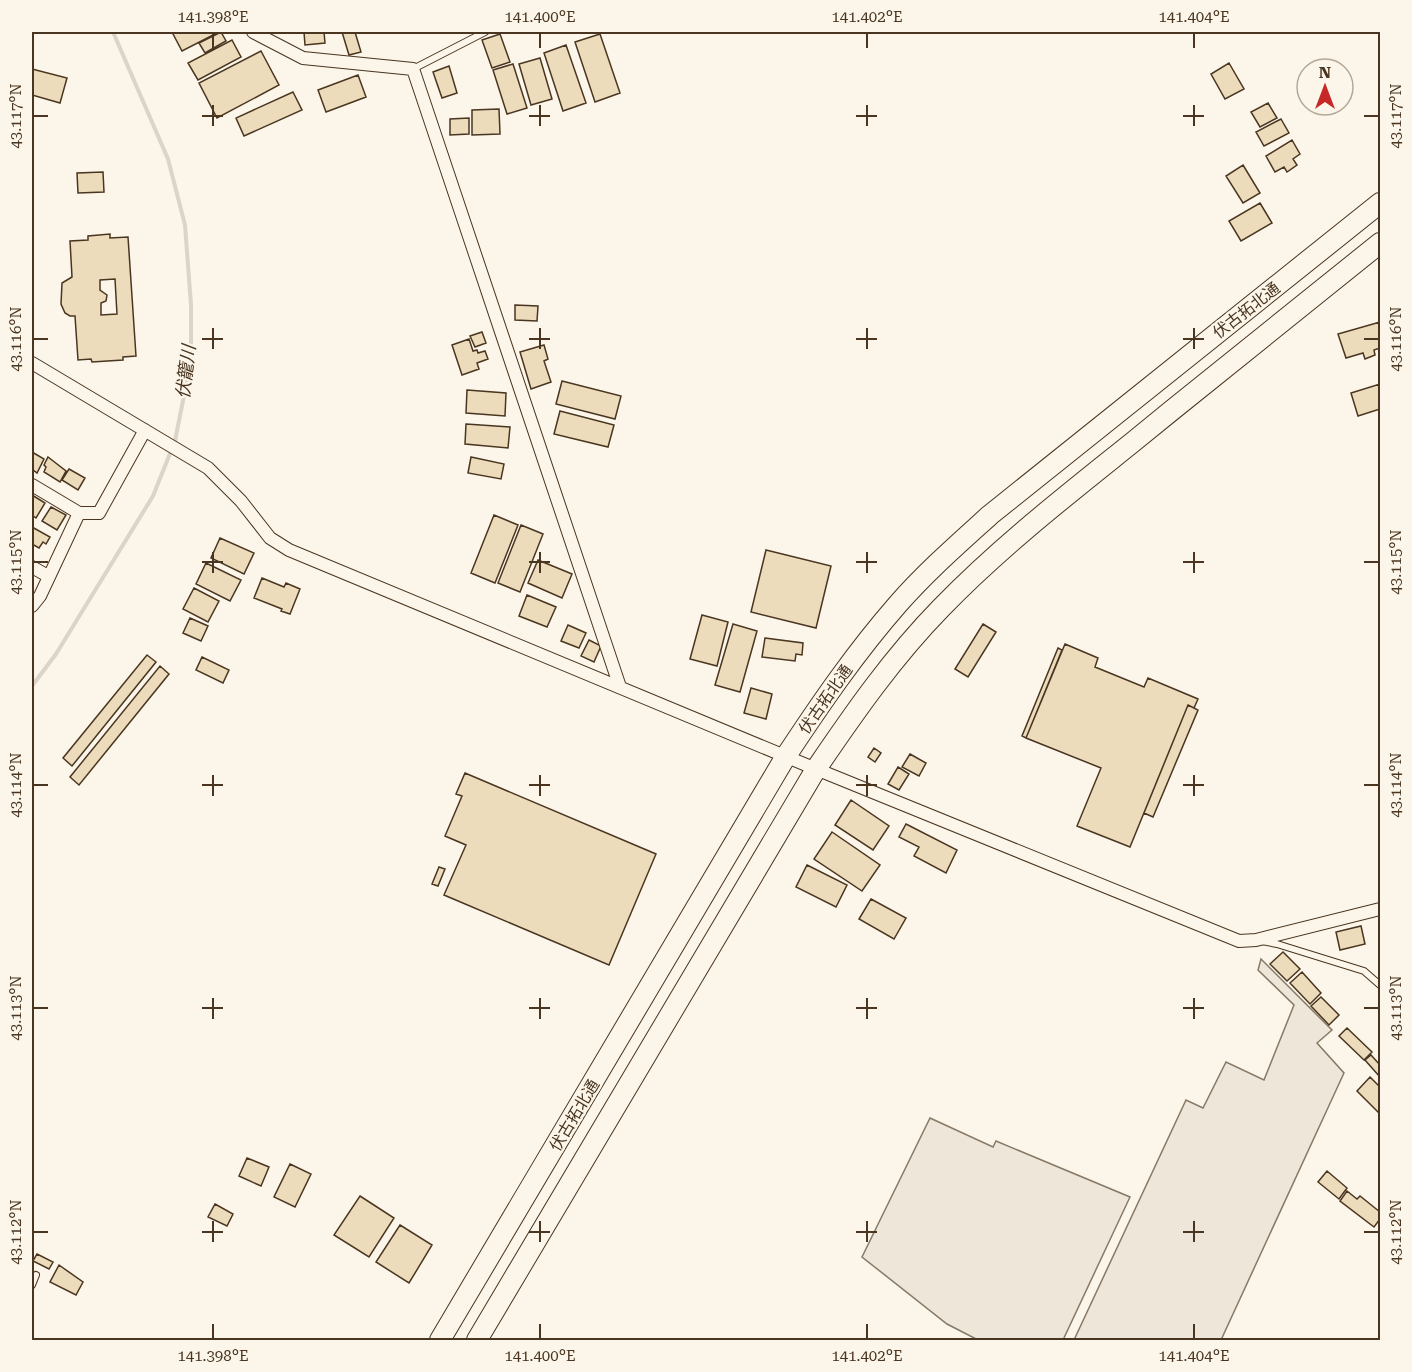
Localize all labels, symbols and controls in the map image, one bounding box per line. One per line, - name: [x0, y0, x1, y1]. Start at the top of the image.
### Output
- text: 141.398°E: [177, 8, 249, 26]
- text: 141.400°E: [504, 8, 576, 26]
- text: 141.402°E: [831, 8, 903, 26]
- text: 141.404°E: [1158, 8, 1230, 26]
- north arrow: [1295, 57, 1355, 117]
- text: N: [1319, 63, 1331, 82]
- text: 43.117°N: [7, 83, 25, 149]
- text: 43.117°N: [1387, 83, 1405, 149]
- street label: 伏古拓北通: [1209, 278, 1284, 343]
- text: 43.116°N: [7, 306, 25, 372]
- text: 43.116°N: [1387, 306, 1405, 372]
- water label: 伏籠川: [172, 342, 199, 400]
- text: 43.115°N: [7, 529, 25, 595]
- text: 43.115°N: [1387, 529, 1405, 595]
- street label: 伏古拓北通: [795, 661, 856, 738]
- text: 43.114°N: [7, 752, 25, 818]
- text: 43.114°N: [1387, 752, 1405, 818]
- text: 43.113°N: [7, 975, 25, 1041]
- text: 43.113°N: [1387, 975, 1405, 1041]
- street label: 伏古拓北通: [546, 1076, 603, 1154]
- text: 43.112°N: [7, 1199, 25, 1265]
- text: 43.112°N: [1387, 1199, 1405, 1265]
- text: 141.398°E: [177, 1347, 249, 1365]
- text: 141.400°E: [504, 1347, 576, 1365]
- text: 141.402°E: [831, 1347, 903, 1365]
- text: 141.404°E: [1158, 1347, 1230, 1365]

